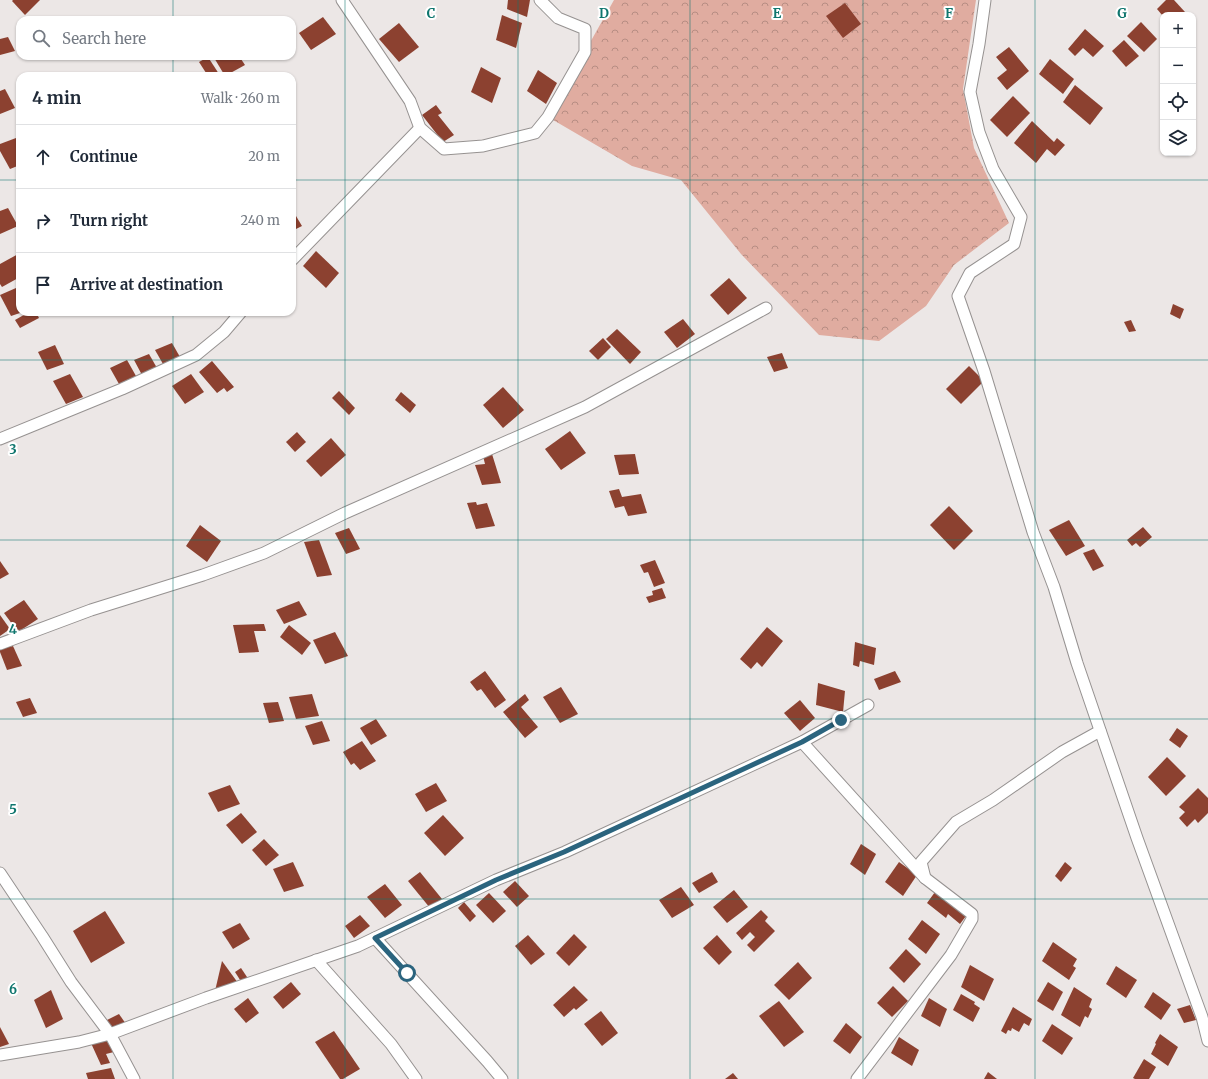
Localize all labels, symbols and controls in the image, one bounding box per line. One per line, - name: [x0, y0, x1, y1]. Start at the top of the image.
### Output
- text: C: [427, 5, 436, 22]
- text: D: [599, 5, 609, 22]
- text: E: [773, 5, 782, 22]
- text: F: [945, 5, 953, 22]
- text: G: [1117, 5, 1127, 22]
- map controls: [1160, 12, 1196, 156]
- button: +: [1160, 12, 1196, 48]
- search box: [16, 16, 296, 60]
- icon: search: [30, 27, 52, 49]
- text: Search here: [62, 29, 146, 48]
- button: −: [1160, 48, 1196, 84]
- button: locate: [1160, 84, 1196, 120]
- text: 4 min: [32, 87, 81, 109]
- text: Walk · 260 m: [201, 90, 280, 107]
- button: layers: [1160, 120, 1196, 156]
- icon: ahead: [32, 146, 54, 168]
- text: Continue: [70, 147, 138, 166]
- text: 20 m: [248, 148, 280, 165]
- icon: right: [32, 210, 54, 232]
- text: Turn right: [70, 211, 148, 230]
- text: 240 m: [240, 212, 280, 229]
- icon: arrive: [32, 274, 54, 296]
- text: Arrive at destination: [70, 275, 223, 294]
- text: 3: [9, 441, 17, 458]
- text: 4: [9, 621, 18, 638]
- route end: [832, 711, 850, 729]
- text: 5: [9, 801, 17, 818]
- route start: [398, 964, 416, 982]
- text: 6: [9, 981, 17, 998]

